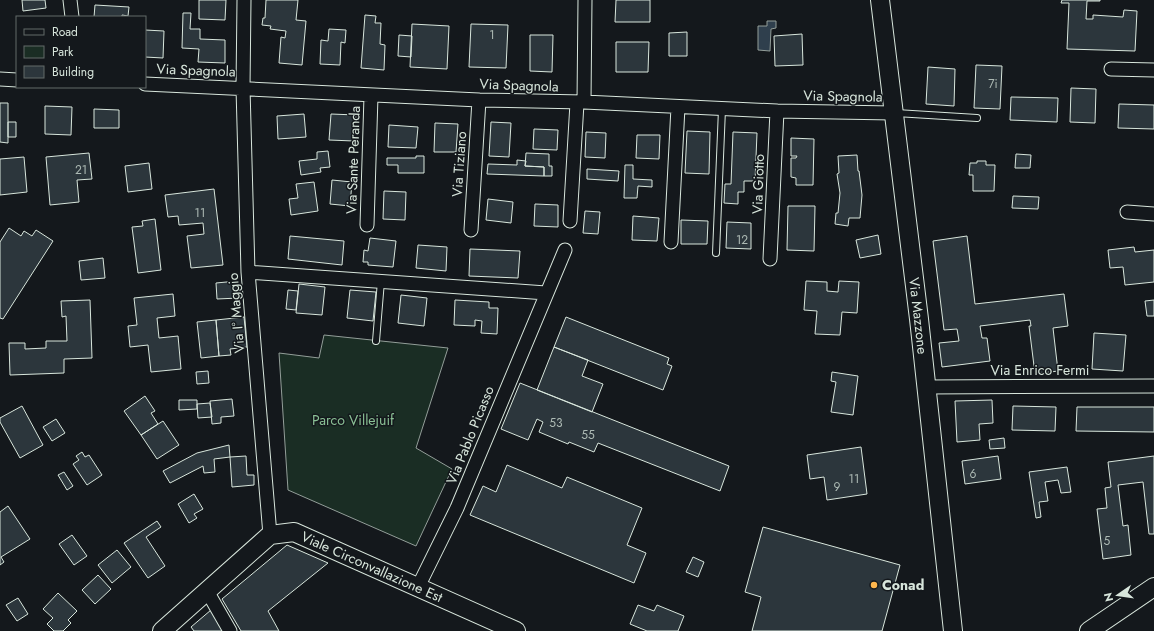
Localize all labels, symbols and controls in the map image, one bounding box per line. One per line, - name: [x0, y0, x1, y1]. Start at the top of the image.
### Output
- legend: [16, 16, 146, 88]
- text: Road: [52, 23, 78, 41]
- house number: 1: [489, 26, 495, 44]
- text: Park: [52, 43, 74, 61]
- street label: Via Spagnola: [156, 59, 236, 81]
- text: Building: [52, 63, 94, 81]
- street label: Via Spagnola: [479, 74, 559, 96]
- house number: 7i: [988, 75, 998, 93]
- street label: Via Spagnola: [803, 85, 883, 107]
- street label: Via Sante Peranda: [341, 105, 365, 215]
- street label: Via Tiziano: [447, 130, 471, 198]
- street label: Via Giotto: [747, 153, 769, 214]
- house number: 21: [75, 161, 87, 179]
- house number: 11: [195, 204, 205, 222]
- house number: 12: [736, 231, 748, 249]
- street label: Via I° Maggio: [222, 272, 249, 354]
- street label: Via Mazzone: [904, 276, 933, 355]
- street label: Via Enrico Fermi: [991, 360, 1090, 380]
- street label: Via Pablo Picasso: [441, 382, 499, 487]
- park label: Parco Villejuif: [312, 410, 395, 430]
- house number: 53: [549, 414, 563, 432]
- house number: 55: [581, 426, 595, 444]
- house number: 6: [970, 465, 977, 483]
- house number: 11: [849, 470, 859, 488]
- house number: 9: [834, 478, 841, 496]
- street label: Viale Circonvallazione Est: [298, 526, 446, 607]
- house number: 5: [1104, 532, 1111, 550]
- place label: Conad: [882, 575, 924, 595]
- north arrow: [1098, 575, 1138, 615]
- marker: Conad: [869, 580, 879, 590]
- text: N: [1099, 591, 1117, 603]

